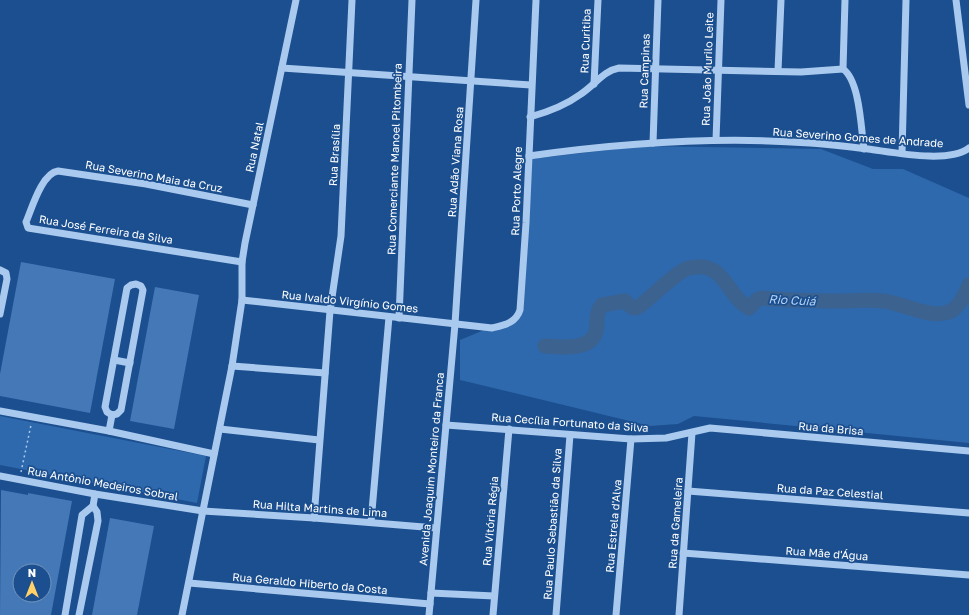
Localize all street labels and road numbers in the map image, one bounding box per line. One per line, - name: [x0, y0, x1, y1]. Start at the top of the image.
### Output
- street label: Rua Curitiba: [577, 8, 593, 74]
- street label: Rua João Murilo Leite: [699, 12, 715, 126]
- street label: Rua Campinas: [636, 33, 652, 109]
- street label: Rua Comerciante Manoel Pitombeira: [384, 63, 404, 255]
- street label: Rua Adão Viana Rosa: [445, 106, 465, 218]
- street label: Rua Natal: [242, 120, 266, 174]
- street label: Rua Brasília: [326, 124, 342, 186]
- street label: Rua Severino Gomes de Andrade: [772, 125, 944, 149]
- street label: Rua Porto Alegre: [508, 146, 524, 236]
- street label: Rua Severino Maia da Cruz: [84, 158, 224, 195]
- street label: Rua José Ferreira da Silva: [38, 212, 174, 246]
- street label: Rua Ivaldo Virgínio Gomes: [281, 287, 419, 315]
- street label: Avenida Joaquim Monteiro da Franca: [416, 372, 446, 566]
- street label: Rua Cecília Fortunato da Silva: [491, 410, 649, 434]
- street label: Rua da Brisa: [798, 419, 864, 437]
- street label: Rua Paulo Sebastião da Silva: [540, 448, 564, 600]
- street label: Rua Antônio Medeiros Sobral: [27, 463, 180, 503]
- street label: Rua Vitória Régia: [480, 476, 500, 566]
- street label: Rua da Gameleira: [665, 477, 685, 569]
- street label: Rua Estrela d'Alva: [602, 479, 624, 573]
- street label: Rua da Paz Celestial: [776, 481, 884, 501]
- street label: Rua Hilta Martins de Lima: [252, 497, 388, 519]
- street label: Rua Mãe d'Água: [785, 544, 869, 562]
- street label: Rua Geraldo Hiberto da Costa: [232, 570, 388, 596]

